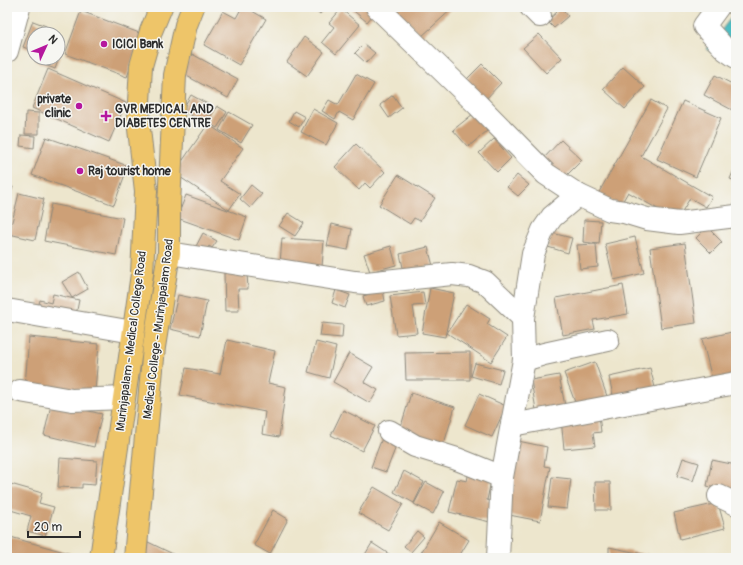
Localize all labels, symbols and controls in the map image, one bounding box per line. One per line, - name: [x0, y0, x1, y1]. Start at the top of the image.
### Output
- north arrow: [26, 26, 66, 66]
- text: N: [46, 32, 60, 47]
- place label: ICICI Bank: [112, 37, 164, 52]
- marker: ICICI Bank: [99, 39, 109, 49]
- place label: private clinic: [37, 92, 72, 121]
- marker: private clinic: [74, 101, 84, 111]
- place label: GVR MEDICAL AND DIABETES CENTRE: [115, 102, 214, 131]
- marker: GVR MEDICAL AND DIABETES CENTRE: [100, 110, 112, 122]
- place label: Raj tourist home: [88, 164, 172, 179]
- marker: Raj tourist home: [75, 166, 85, 176]
- street label: Medical College - Murinjapalam Road: [140, 238, 177, 420]
- street label: Murinjapalam - Medical College Road: [113, 250, 150, 432]
- scale bar: [28, 513, 80, 539]
- text: 20 m: [34, 520, 63, 535]

